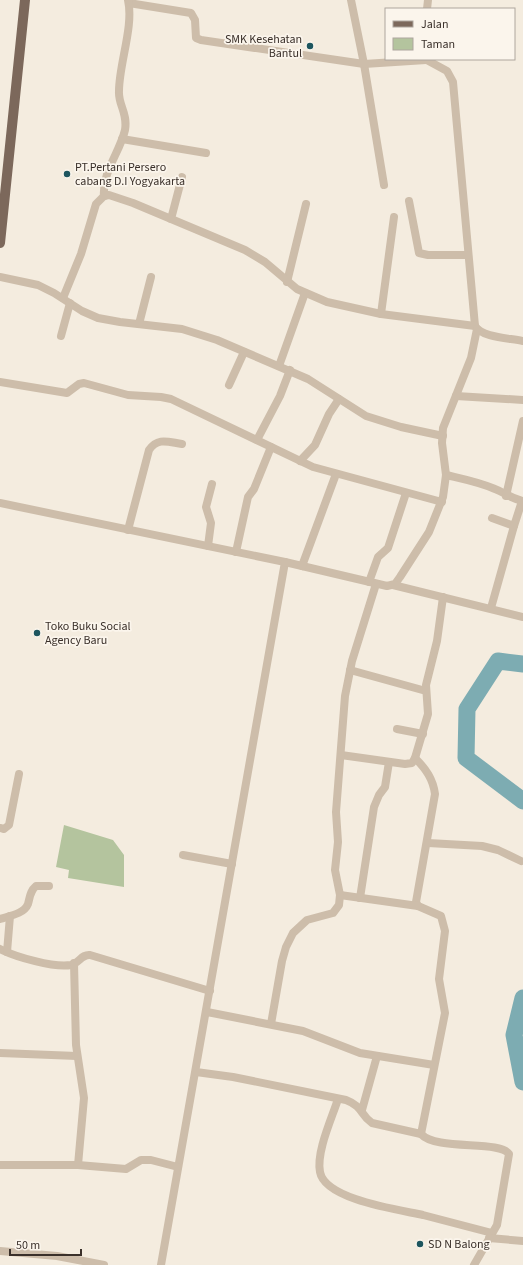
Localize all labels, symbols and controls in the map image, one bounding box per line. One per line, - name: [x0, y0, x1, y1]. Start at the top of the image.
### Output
- legend: [385, 8, 515, 60]
- text: Jalan: [421, 16, 448, 33]
- place label: SMK Kesehatan Bantul: [225, 31, 302, 62]
- text: Taman: [421, 36, 455, 53]
- marker: SMK Kesehatan Bantul: [305, 41, 315, 51]
- place label: PT.Pertani Persero cabang D.I Yogyakarta: [75, 159, 185, 190]
- marker: PT.Pertani Persero cabang D.I Yogyakarta: [62, 169, 72, 179]
- place label: Toko Buku Social Agency Baru: [45, 618, 131, 649]
- marker: Toko Buku Social Agency Baru: [32, 628, 42, 638]
- scale bar: [10, 1231, 81, 1257]
- place label: SD N Balong: [428, 1236, 490, 1253]
- text: 50 m: [16, 1237, 40, 1254]
- marker: SD N Balong: [415, 1239, 425, 1249]

